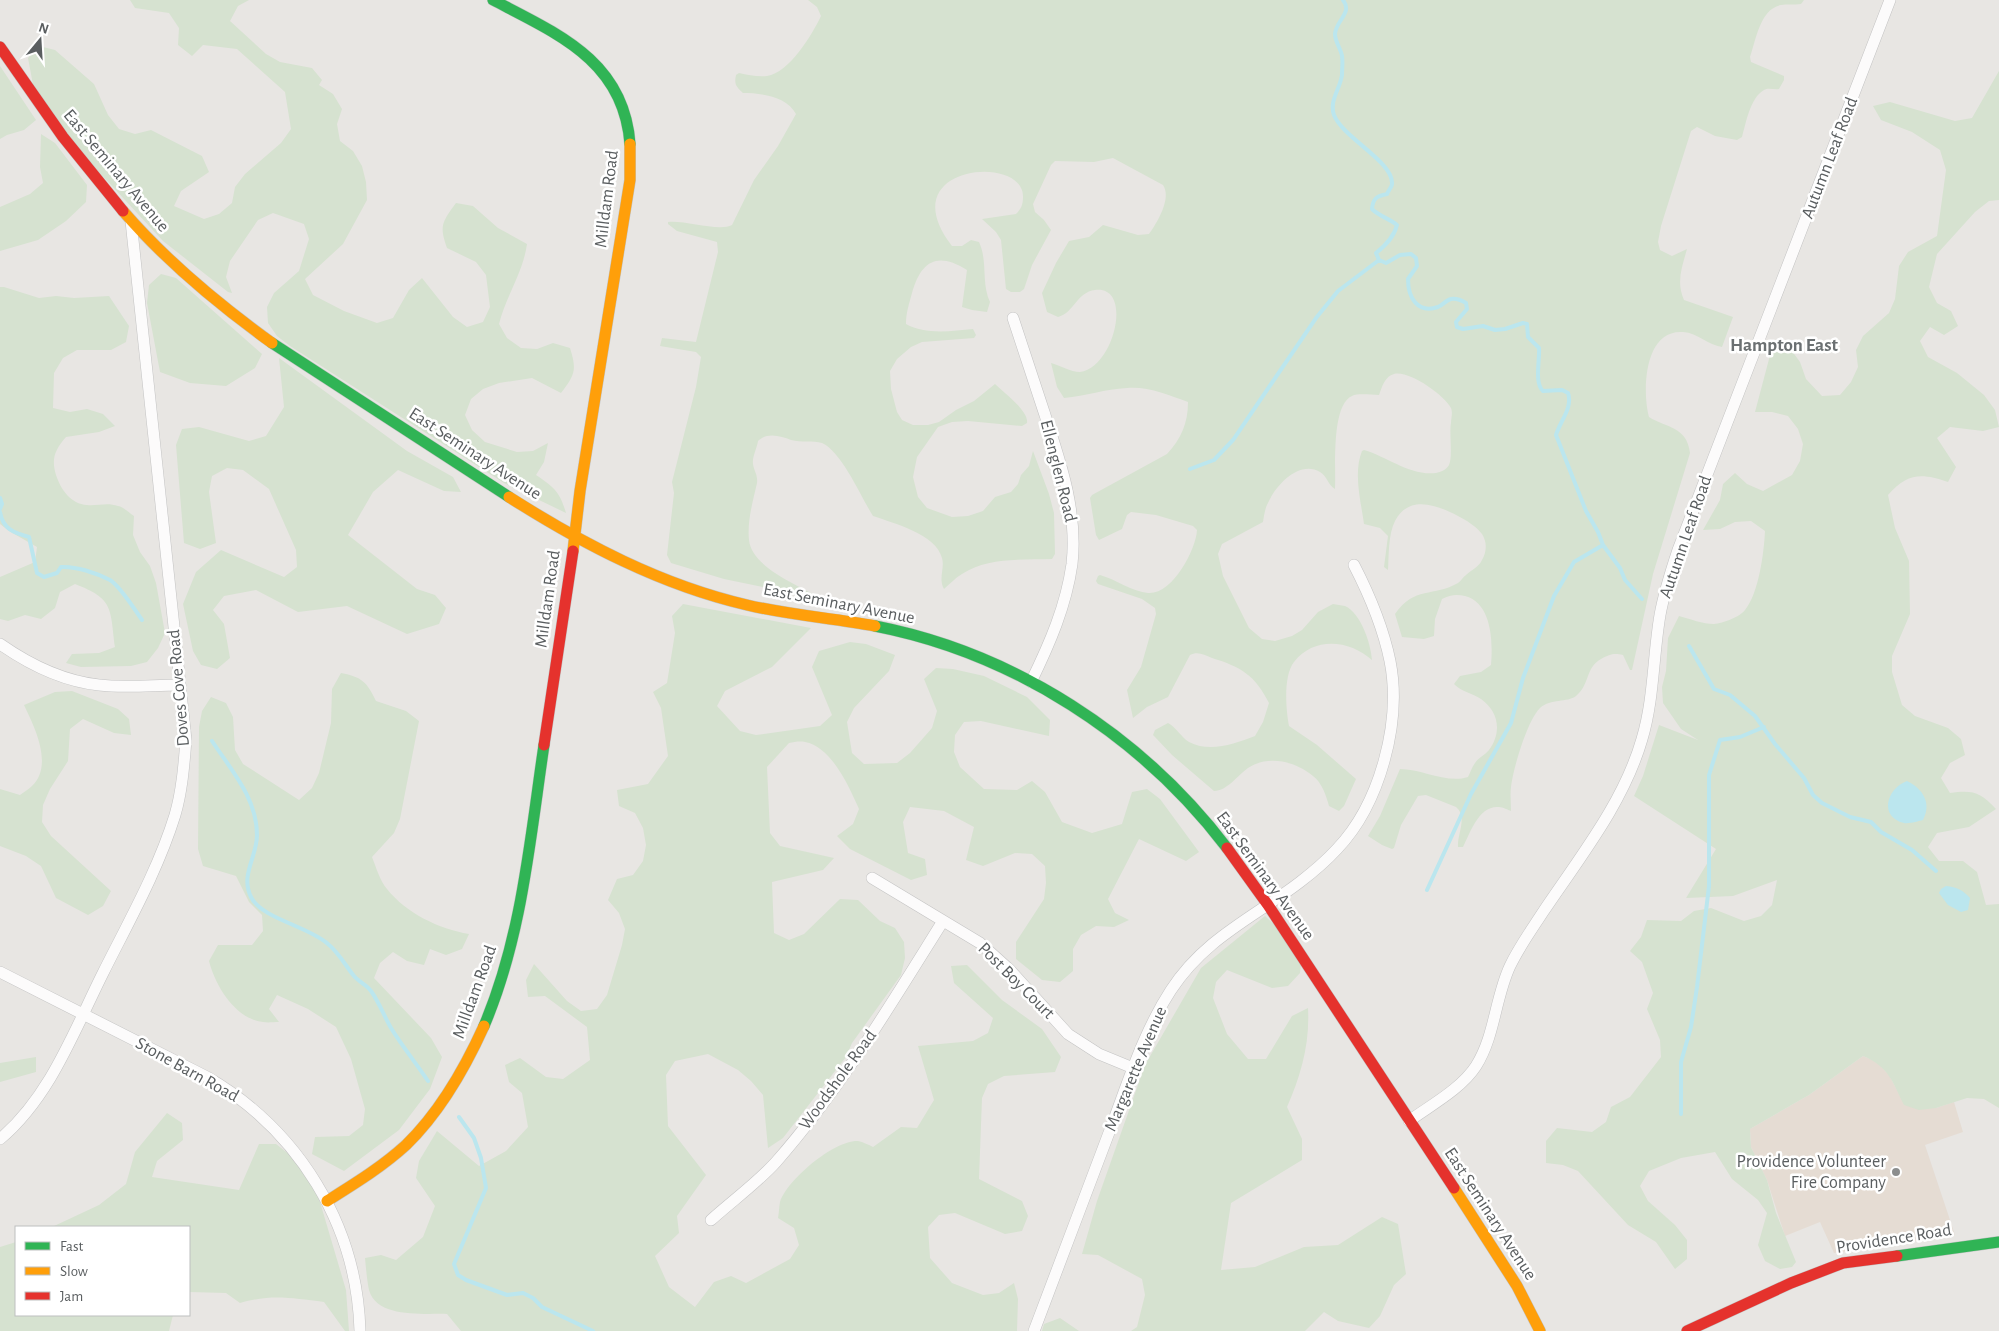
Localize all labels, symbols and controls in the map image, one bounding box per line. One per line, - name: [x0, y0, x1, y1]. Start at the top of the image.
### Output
- north arrow: [15, 15, 65, 65]
- text: N: [37, 20, 51, 37]
- street label: Autumn Leaf Road: [1799, 95, 1861, 221]
- street label: East Seminary Avenue: [60, 106, 172, 236]
- street label: Milldam Road: [592, 149, 622, 249]
- district label: Hampton East: [1730, 336, 1838, 355]
- street label: East Seminary Avenue: [406, 405, 544, 503]
- street label: Ellenglen Road: [1037, 418, 1079, 524]
- street label: Autumn Leaf Road: [1657, 473, 1715, 601]
- street label: Milldam Road: [532, 549, 564, 649]
- street label: East Seminary Avenue: [762, 580, 916, 628]
- street label: Doves Cove Road: [165, 629, 193, 747]
- street label: East Seminary Avenue: [1213, 809, 1317, 943]
- street label: Post Boy Court: [974, 939, 1058, 1023]
- street label: Milldam Road: [450, 943, 500, 1041]
- street label: Margarette Avenue: [1102, 1004, 1170, 1134]
- street label: Woodshole Road: [796, 1027, 880, 1133]
- street label: Stone Barn Road: [132, 1034, 242, 1106]
- street label: East Seminary Avenue: [1441, 1145, 1539, 1283]
- place label: Providence Volunteer Fire Company: [1737, 1153, 1886, 1192]
- marker: Providence Volunteer Fire Company: [1890, 1166, 1902, 1178]
- street label: Providence Road: [1835, 1221, 1953, 1257]
- legend: [15, 1226, 190, 1316]
- text: Fast: [60, 1239, 84, 1254]
- text: Slow: [60, 1264, 88, 1279]
- text: Jam: [60, 1289, 83, 1304]

